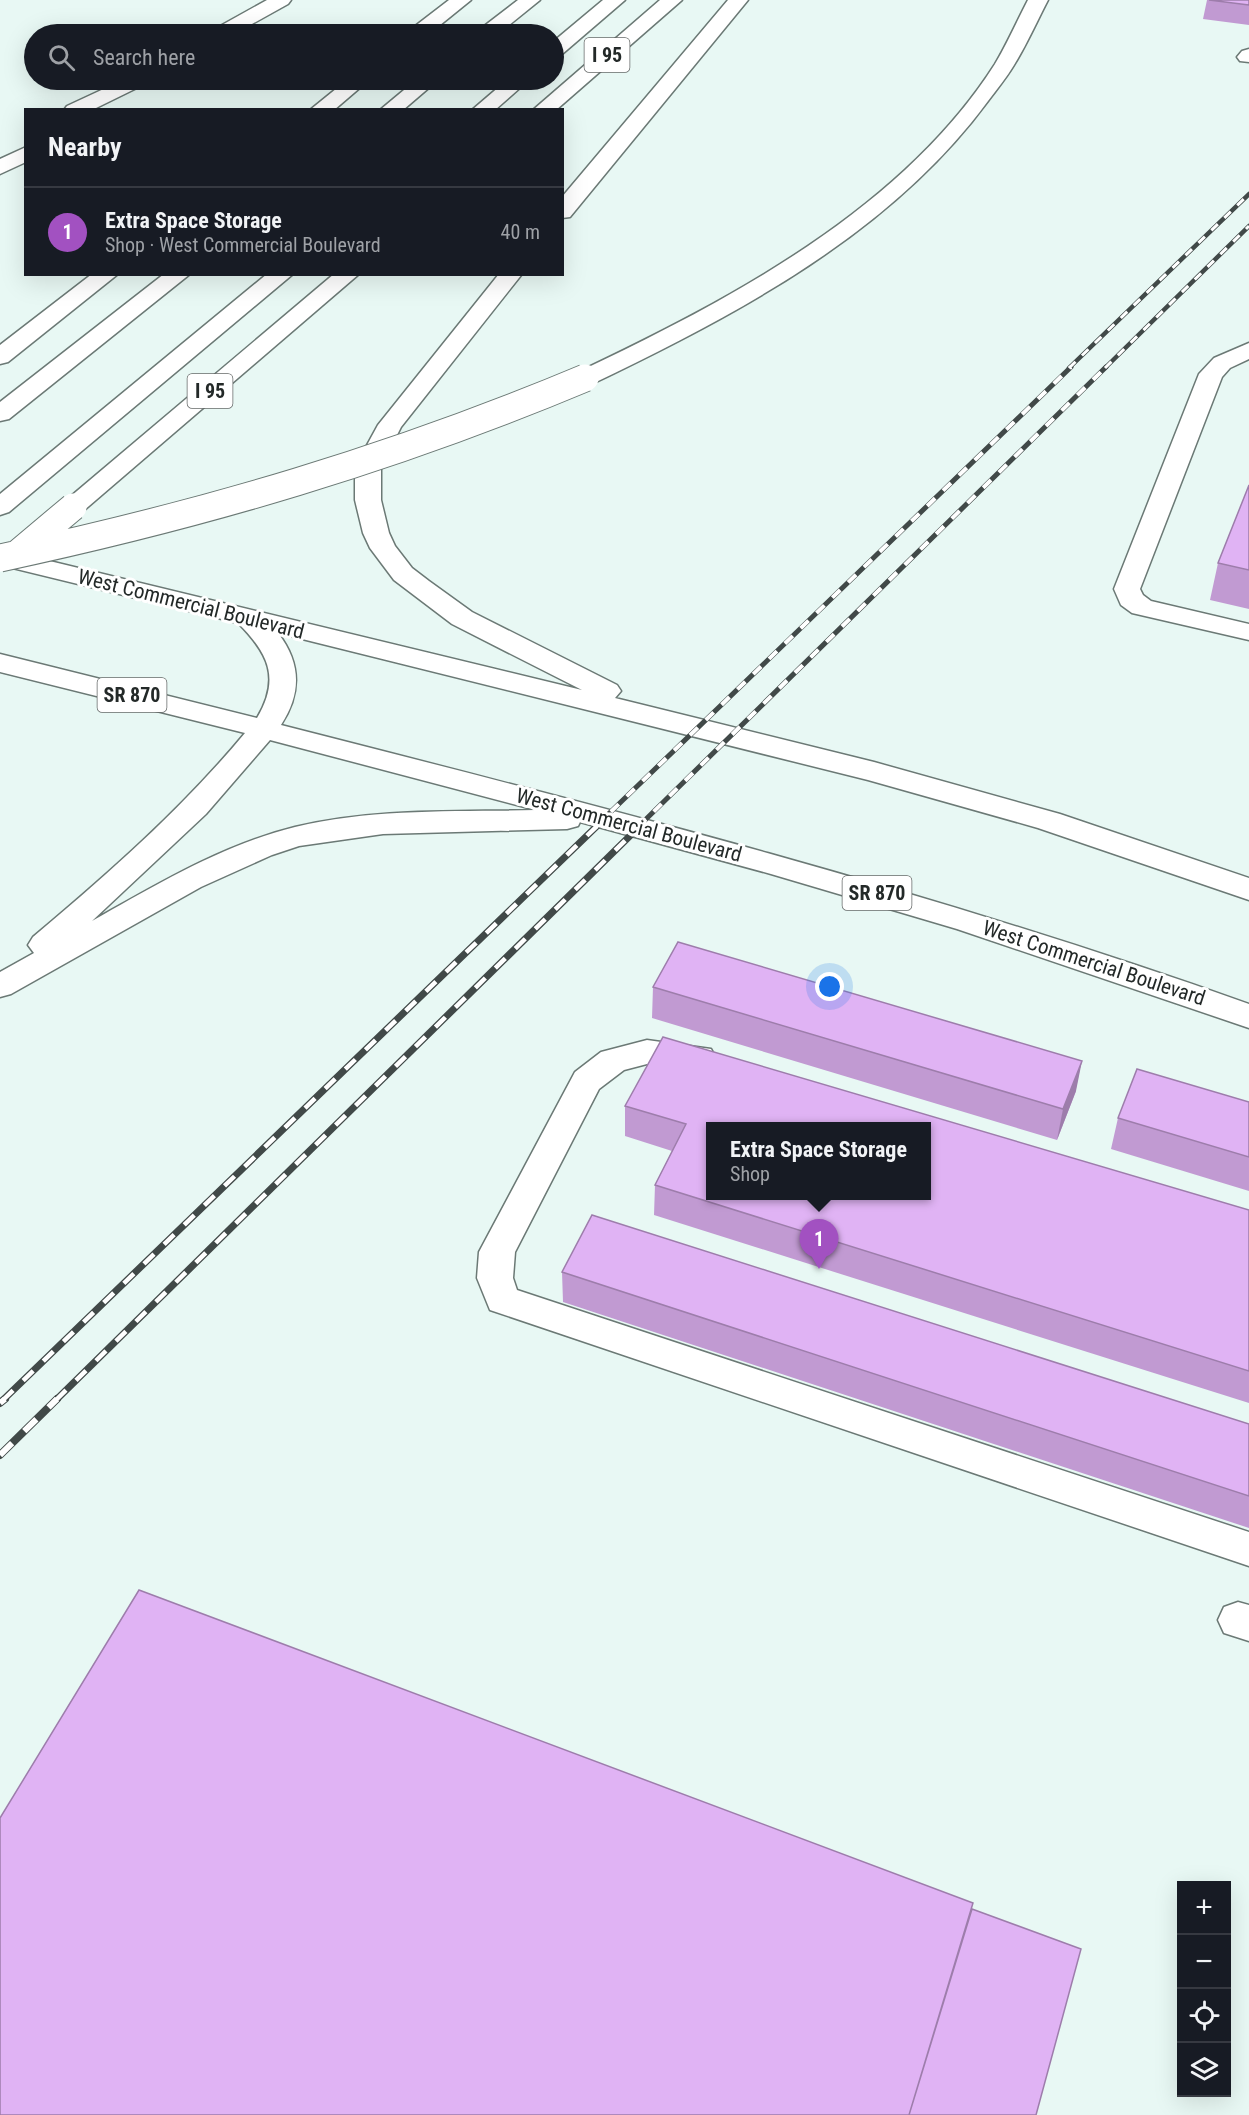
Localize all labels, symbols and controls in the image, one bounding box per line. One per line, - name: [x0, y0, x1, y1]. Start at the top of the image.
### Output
- search box: [24, 24, 564, 90]
- road number: I 95: [584, 38, 630, 72]
- icon: search: [45, 41, 78, 74]
- text: Search here: [93, 45, 195, 70]
- text: Nearby: [48, 132, 122, 162]
- text: Extra Space Storage: [105, 208, 282, 233]
- text: 1: [62, 220, 73, 244]
- text: 40 m: [501, 220, 540, 244]
- text: Shop · West Commercial Boulevard: [105, 233, 381, 257]
- road number: I 95: [188, 374, 232, 408]
- street label: West Commercial Boulevard: [75, 564, 307, 644]
- road number: SR 870: [98, 678, 166, 712]
- street label: West Commercial Boulevard: [514, 783, 744, 867]
- road number: SR 870: [842, 876, 912, 910]
- street label: West Commercial Boulevard: [980, 916, 1208, 1010]
- your location: [815, 972, 844, 1001]
- popup: [706, 1122, 931, 1200]
- text: Extra Space Storage: [730, 1137, 907, 1162]
- text: Shop: [730, 1162, 770, 1186]
- pin: 1: [800, 1220, 838, 1269]
- map controls: [1177, 1881, 1231, 2097]
- button: +: [1177, 1881, 1231, 1935]
- button: −: [1177, 1935, 1231, 1989]
- button: locate: [1177, 1989, 1231, 2043]
- button: layers: [1177, 2043, 1231, 2097]

